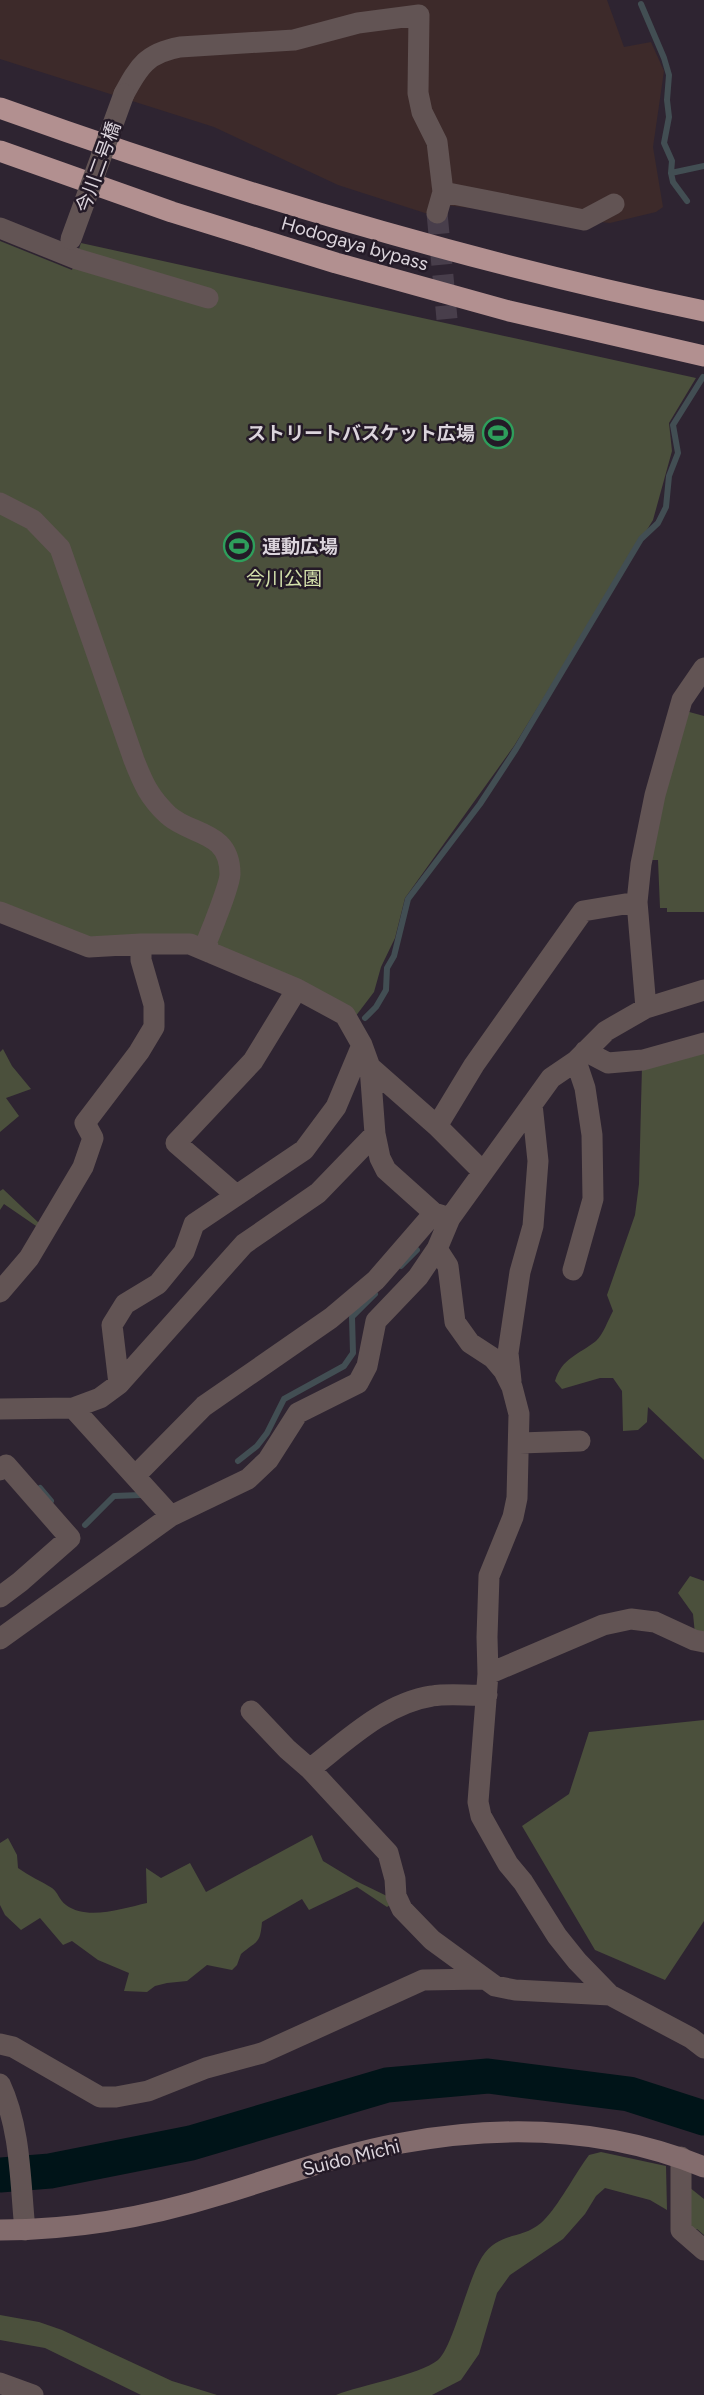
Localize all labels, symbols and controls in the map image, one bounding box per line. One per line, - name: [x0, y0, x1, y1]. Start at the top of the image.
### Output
- street label: 今川二号橋: [71, 119, 126, 216]
- street label: Hodogaya bypass: [279, 212, 431, 275]
- sports icon: ストリートバスケット広場: [481, 416, 515, 450]
- place label: ストリートバスケット広場: [247, 422, 475, 445]
- sports icon: 運動広場: [222, 529, 256, 563]
- place label: 運動広場: [262, 535, 338, 558]
- park label: 今川公園: [246, 567, 322, 590]
- street label: Suido Michi: [300, 2134, 402, 2181]

